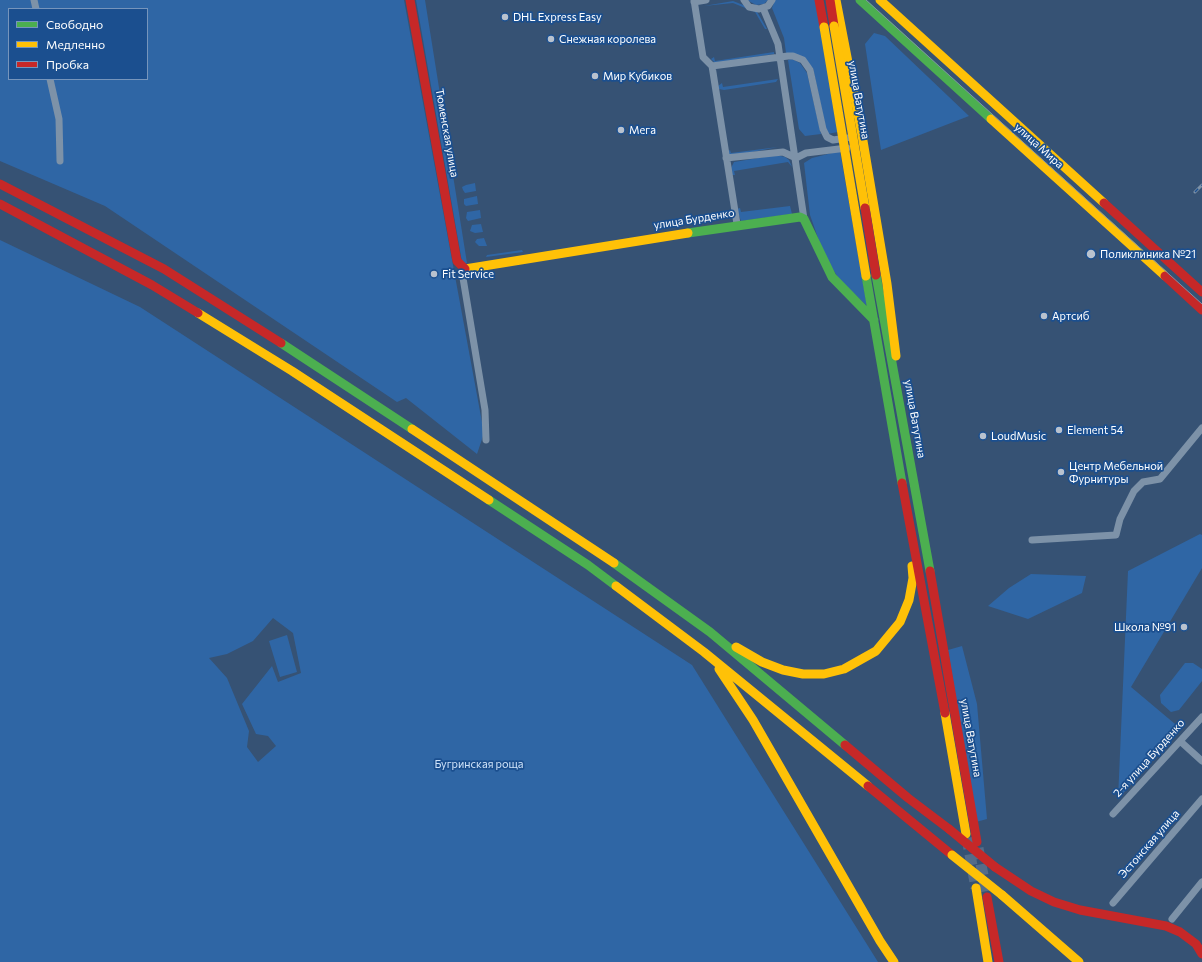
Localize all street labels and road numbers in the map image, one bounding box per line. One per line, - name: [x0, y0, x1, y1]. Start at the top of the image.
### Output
- street label: улица Ватутина: [846, 60, 872, 140]
- street label: Тюменская улица: [433, 88, 461, 178]
- street label: улица Мира: [1012, 121, 1066, 171]
- street label: улица Бурденко: [653, 206, 735, 232]
- street label: улица Ватутина: [902, 379, 928, 459]
- street label: улица Ватутина: [958, 698, 984, 778]
- street label: 2-я улица Бурденко: [1111, 716, 1187, 800]
- street label: Эстонская улица: [1116, 807, 1182, 881]

